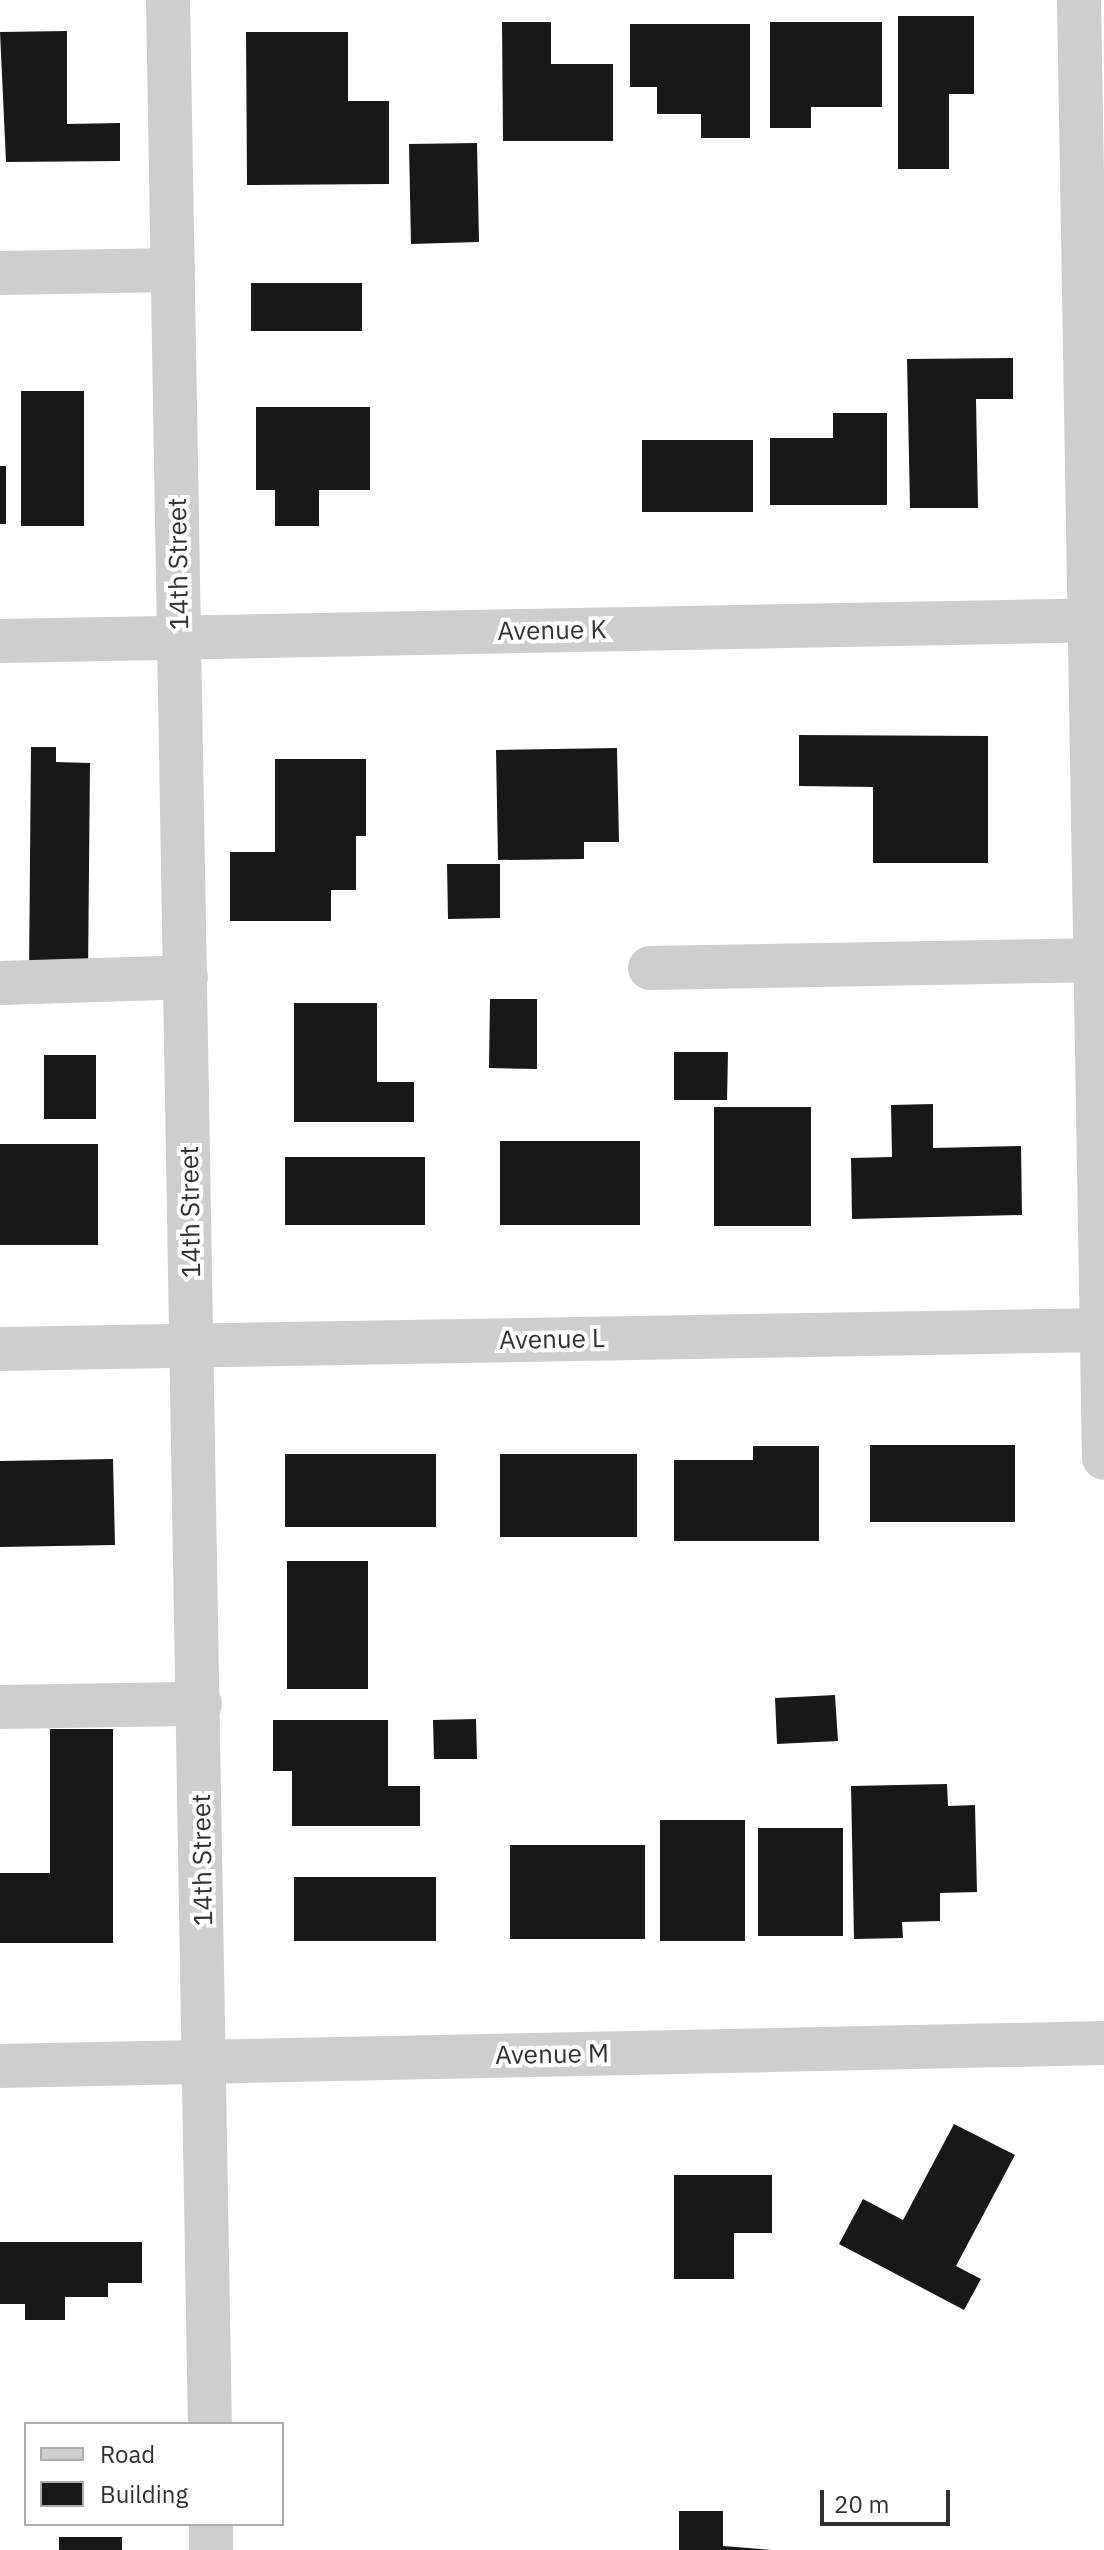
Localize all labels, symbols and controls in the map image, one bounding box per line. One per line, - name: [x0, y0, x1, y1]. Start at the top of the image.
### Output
- street label: 14th Street: [161, 497, 195, 631]
- street label: Avenue K: [497, 613, 607, 647]
- street label: 14th Street: [173, 1145, 207, 1279]
- street label: Avenue L: [499, 1322, 605, 1356]
- street label: 14th Street: [185, 1793, 219, 1927]
- street label: Avenue M: [495, 2037, 609, 2071]
- legend: [24, 2422, 284, 2526]
- text: Road: [100, 2438, 155, 2470]
- scale bar: [824, 2474, 954, 2524]
- text: Building: [100, 2478, 188, 2510]
- text: 20 m: [834, 2488, 889, 2520]

